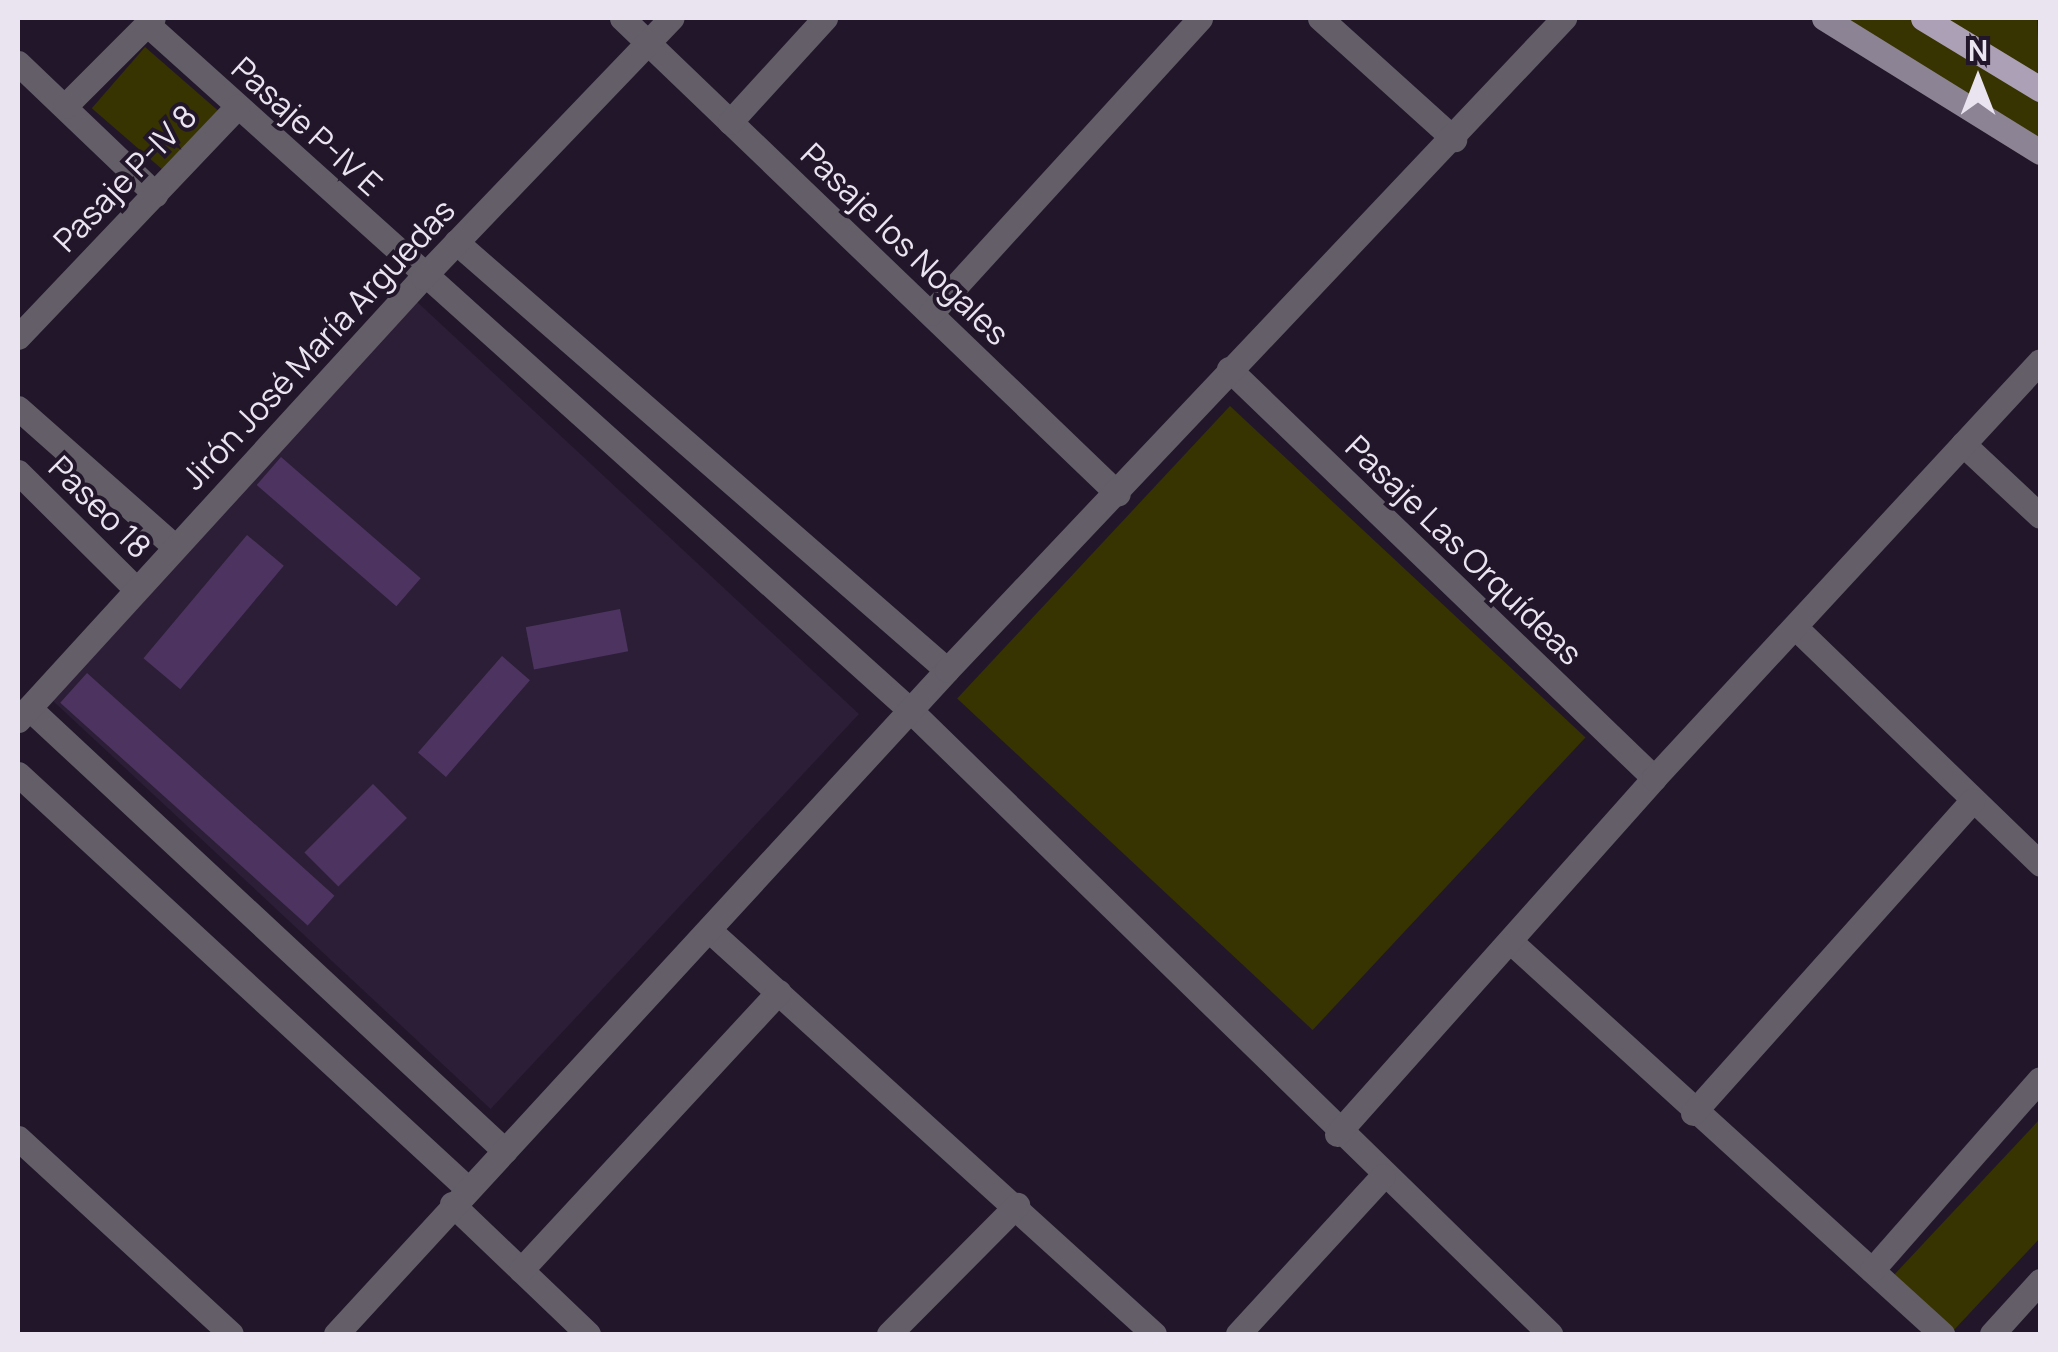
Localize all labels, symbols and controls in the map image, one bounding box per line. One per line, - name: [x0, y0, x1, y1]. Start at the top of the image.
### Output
- north arrow: [1928, 30, 2028, 130]
- text: N: [1968, 31, 1988, 69]
- street label: Pasaje P-IV E: [224, 49, 390, 203]
- street label: Pasaje P-IV 8: [46, 97, 204, 259]
- street label: Pasaje los Nogales: [793, 135, 1017, 353]
- street label: Jirón José María Arguedas: [174, 191, 462, 497]
- street label: Pasaje Las Orquídeas: [1338, 427, 1590, 673]
- street label: Paseo 18: [41, 448, 159, 566]

